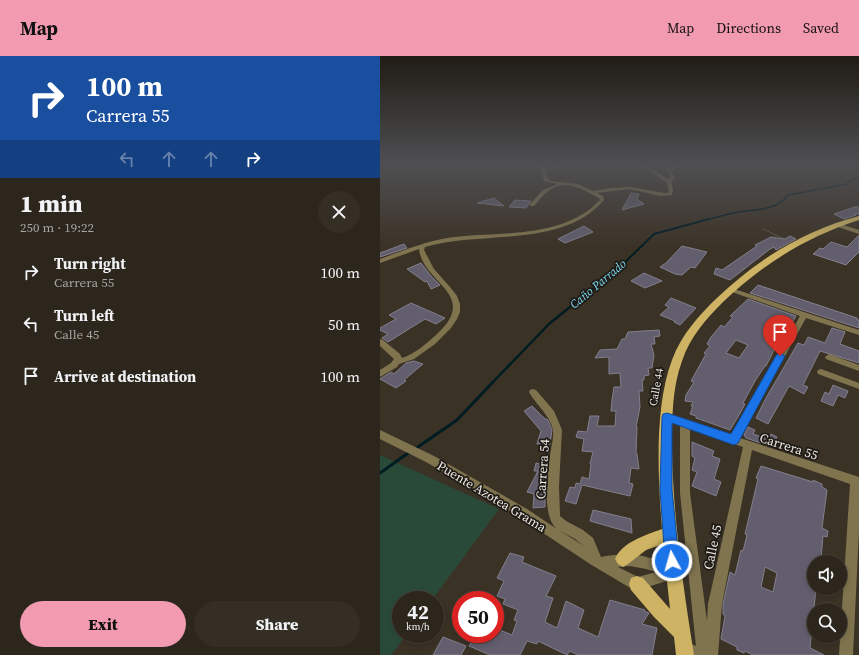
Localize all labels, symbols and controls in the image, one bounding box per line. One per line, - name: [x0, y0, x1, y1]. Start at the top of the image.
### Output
- text: Map: [20, 15, 58, 41]
- text: Map: [667, 18, 694, 38]
- text: Directions: [716, 18, 781, 38]
- text: Saved: [803, 18, 839, 38]
- text: 100 m: [86, 67, 163, 105]
- icon: right: [20, 72, 72, 124]
- text: Carrera 55: [86, 103, 169, 128]
- icon: left: [116, 148, 138, 170]
- icon: ahead: [158, 148, 180, 170]
- icon: ahead: [200, 148, 222, 170]
- icon: right: [242, 148, 264, 170]
- text: 1 min: [20, 187, 83, 220]
- button: close: [318, 191, 360, 233]
- text: 250 m · 19:22: [20, 219, 94, 236]
- text: Turn right: [54, 253, 126, 274]
- water label: Caño Parrado: [566, 256, 630, 312]
- icon: right: [20, 261, 42, 283]
- text: 100 m: [320, 262, 360, 283]
- text: Carrera 55: [54, 274, 114, 291]
- text: Turn left: [54, 305, 114, 326]
- icon: left: [20, 313, 42, 335]
- text: 50 m: [328, 314, 360, 335]
- pin: [763, 315, 797, 356]
- icon: arrive: [769, 321, 791, 343]
- text: Calle 45: [54, 326, 99, 343]
- icon: arrive: [20, 365, 42, 387]
- text: Arrive at destination: [54, 366, 196, 387]
- text: 100 m: [320, 366, 360, 387]
- street label: Calle 44: [646, 366, 667, 407]
- street label: Carrera 55: [758, 429, 820, 464]
- street label: Carrera 54: [532, 438, 553, 500]
- street label: Puente Azotea Grama: [434, 457, 550, 536]
- street label: Calle 45: [699, 523, 726, 571]
- position arrow: [651, 540, 693, 582]
- map controls: [807, 555, 847, 643]
- button: sound: [807, 555, 847, 595]
- speed limit sign: 50: [452, 591, 504, 643]
- text: 42: [407, 598, 429, 626]
- button: Exit: [20, 601, 186, 647]
- button: Share: [194, 601, 360, 647]
- button: search: [807, 603, 847, 643]
- text: km/h: [406, 620, 430, 633]

